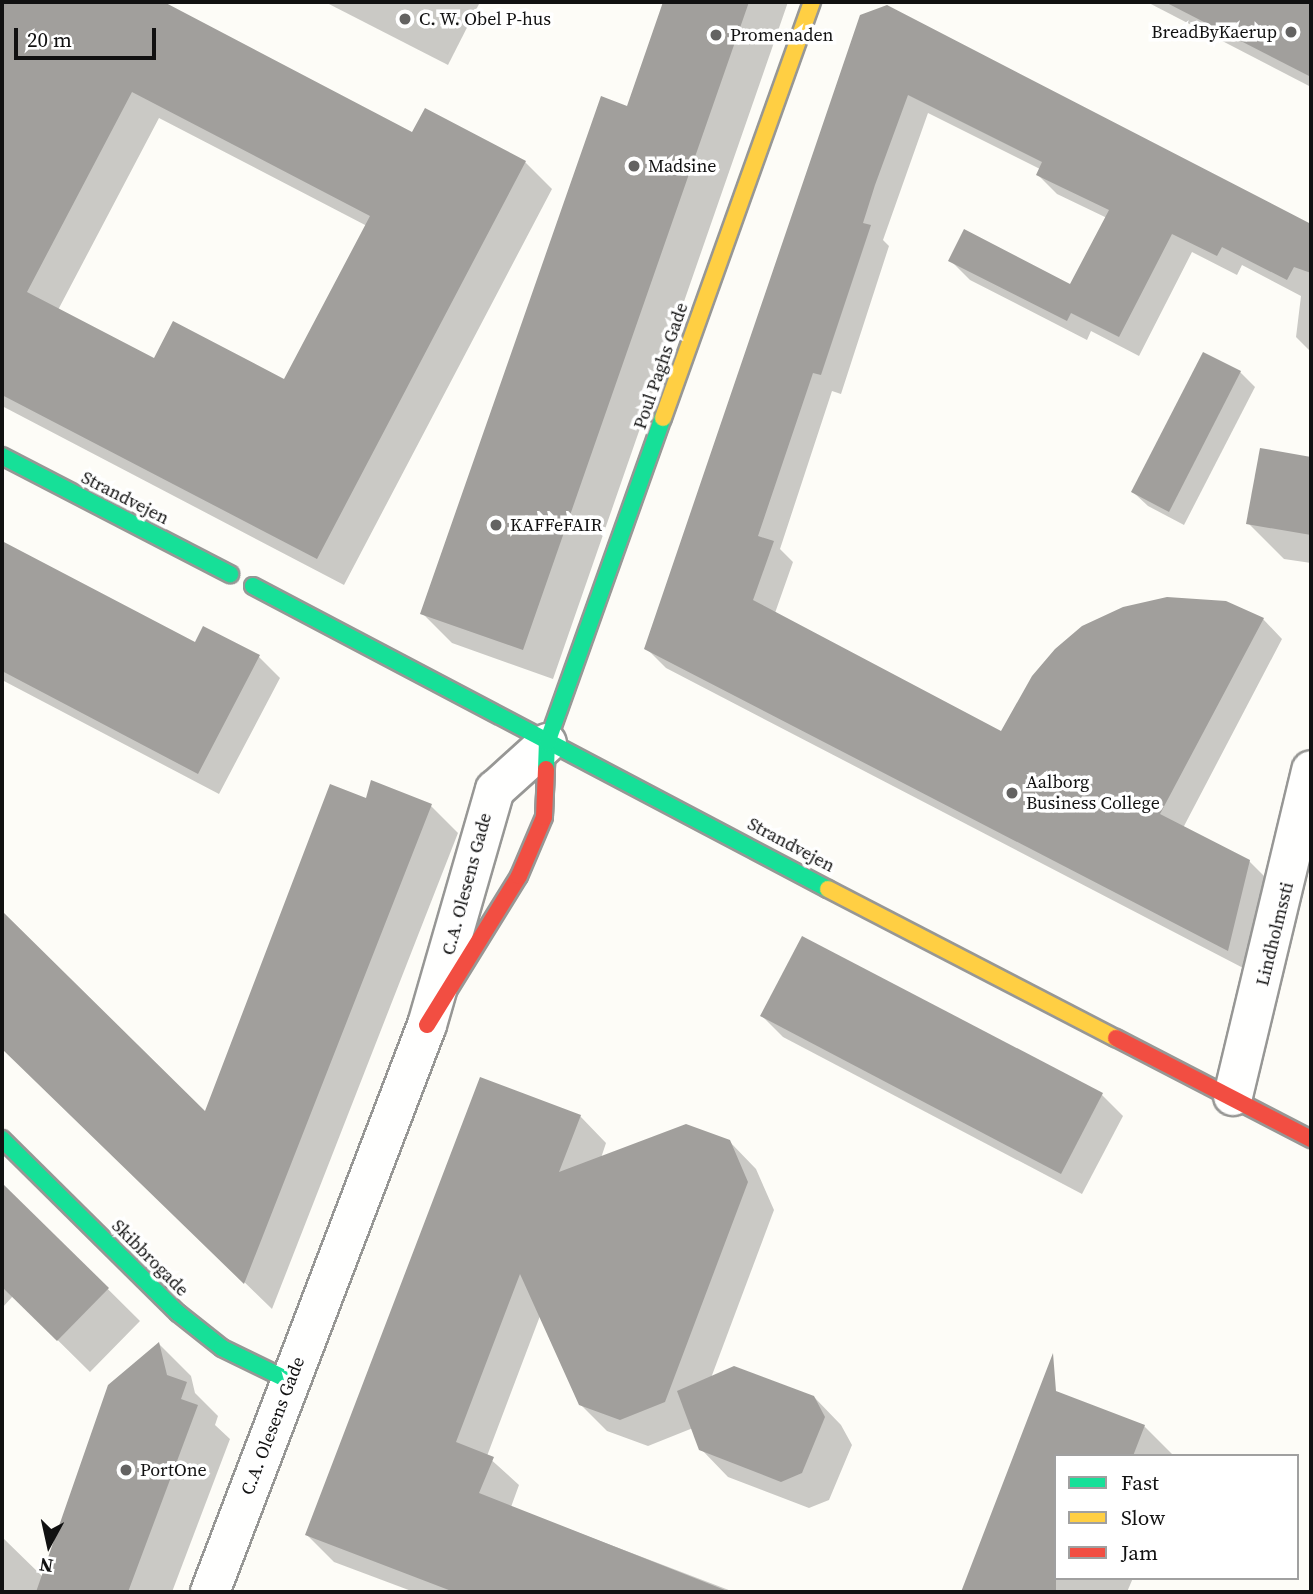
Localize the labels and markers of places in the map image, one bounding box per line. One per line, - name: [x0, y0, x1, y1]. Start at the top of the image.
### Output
- place label: C. W. Obel P-hus: [419, 8, 552, 30]
- marker: C. W. Obel P-hus: [397, 11, 413, 27]
- place label: BreadByKaerup: [1151, 21, 1277, 43]
- place label: Promenaden: [730, 24, 833, 46]
- marker: BreadByKaerup: [1283, 24, 1299, 40]
- marker: Promenaden: [708, 27, 724, 43]
- place label: Madsine: [648, 155, 717, 177]
- marker: Madsine: [626, 158, 642, 174]
- place label: KAFFeFAIR: [510, 514, 602, 536]
- marker: KAFFeFAIR: [488, 517, 504, 533]
- place label: Aalborg Business College: [1026, 772, 1160, 814]
- marker: Aalborg Business College: [1004, 785, 1020, 801]
- place label: PortOne: [140, 1459, 207, 1481]
- marker: PortOne: [118, 1462, 134, 1478]

